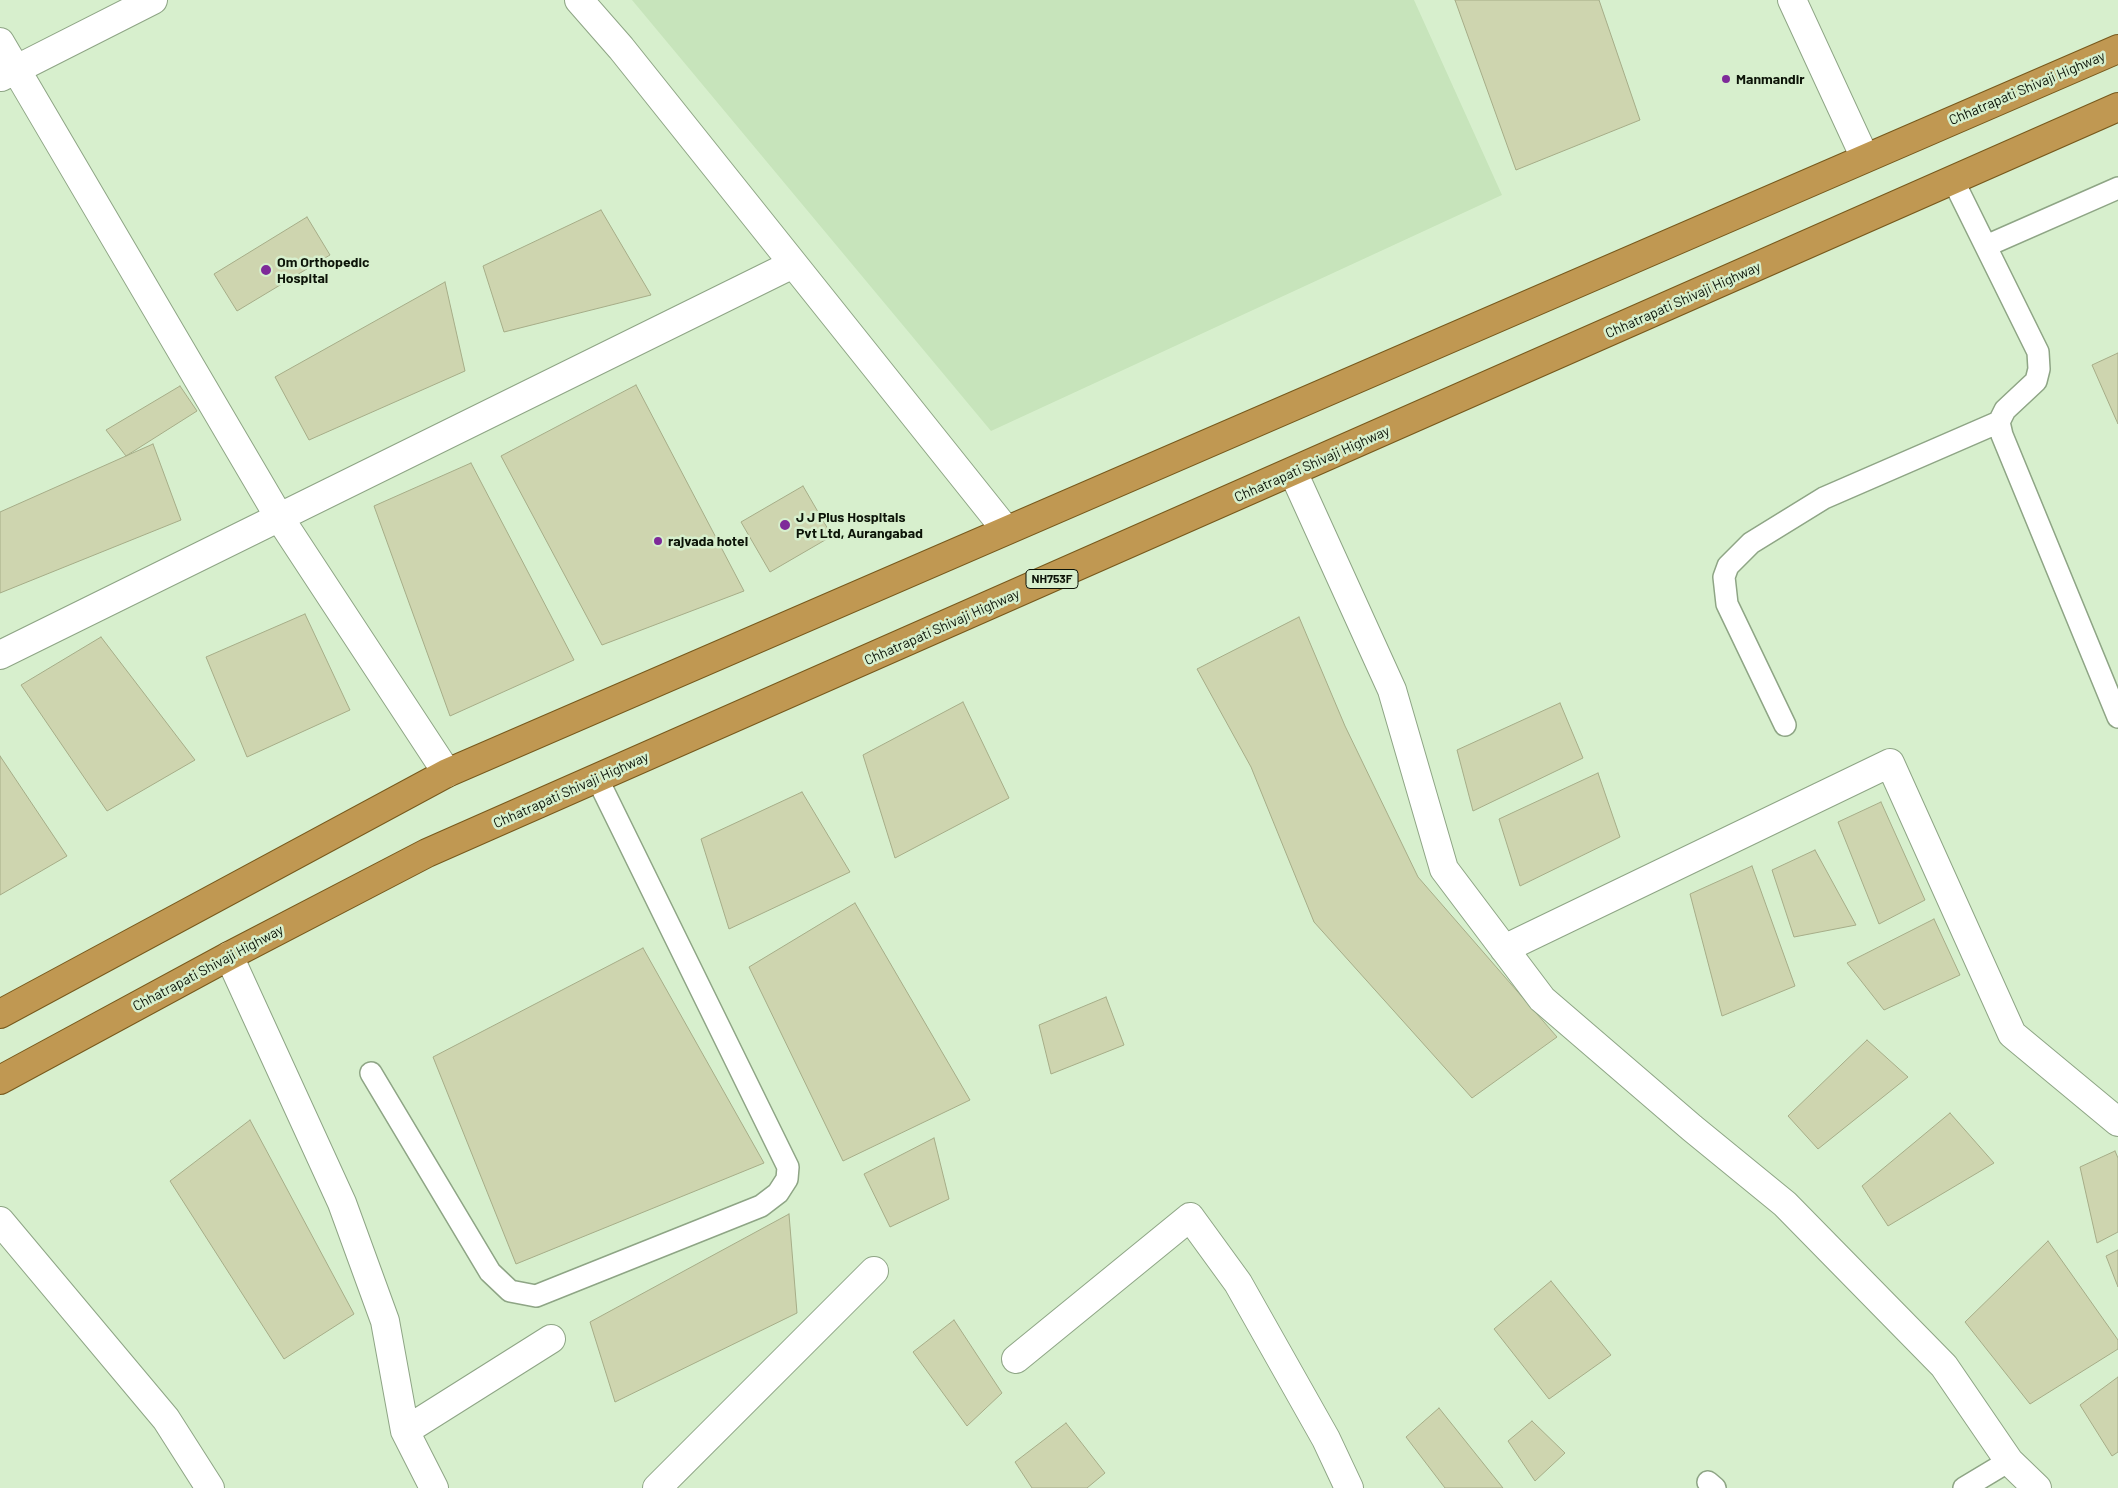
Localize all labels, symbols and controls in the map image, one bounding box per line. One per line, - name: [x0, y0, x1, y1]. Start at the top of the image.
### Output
- street label: Chhatrapati Shivaji Highway: [1946, 47, 2108, 129]
- place label: Manmandir: [1736, 71, 1805, 87]
- marker: Manmandir: [1720, 73, 1732, 85]
- place label: Om Orthopedic Hospital: [277, 254, 370, 286]
- street label: Chhatrapati Shivaji Highway: [1603, 258, 1763, 342]
- marker: Om Orthopedic Hospital: [259, 263, 273, 277]
- street label: Chhatrapati Shivaji Highway: [1232, 422, 1392, 506]
- place label: J J Plus Hospitals Pvt Ltd, Aurangabad: [796, 509, 923, 542]
- marker: J J Plus Hospitals Pvt Ltd, Aurangabad: [778, 518, 792, 532]
- place label: rajvada hotel: [668, 533, 748, 549]
- marker: rajvada hotel: [652, 535, 664, 547]
- road number: NH753F: [1026, 570, 1078, 588]
- street label: Chhatrapati Shivaji Highway: [862, 585, 1022, 669]
- street label: Chhatrapati Shivaji Highway: [491, 748, 651, 832]
- street label: Chhatrapati Shivaji Highway: [130, 921, 286, 1015]

